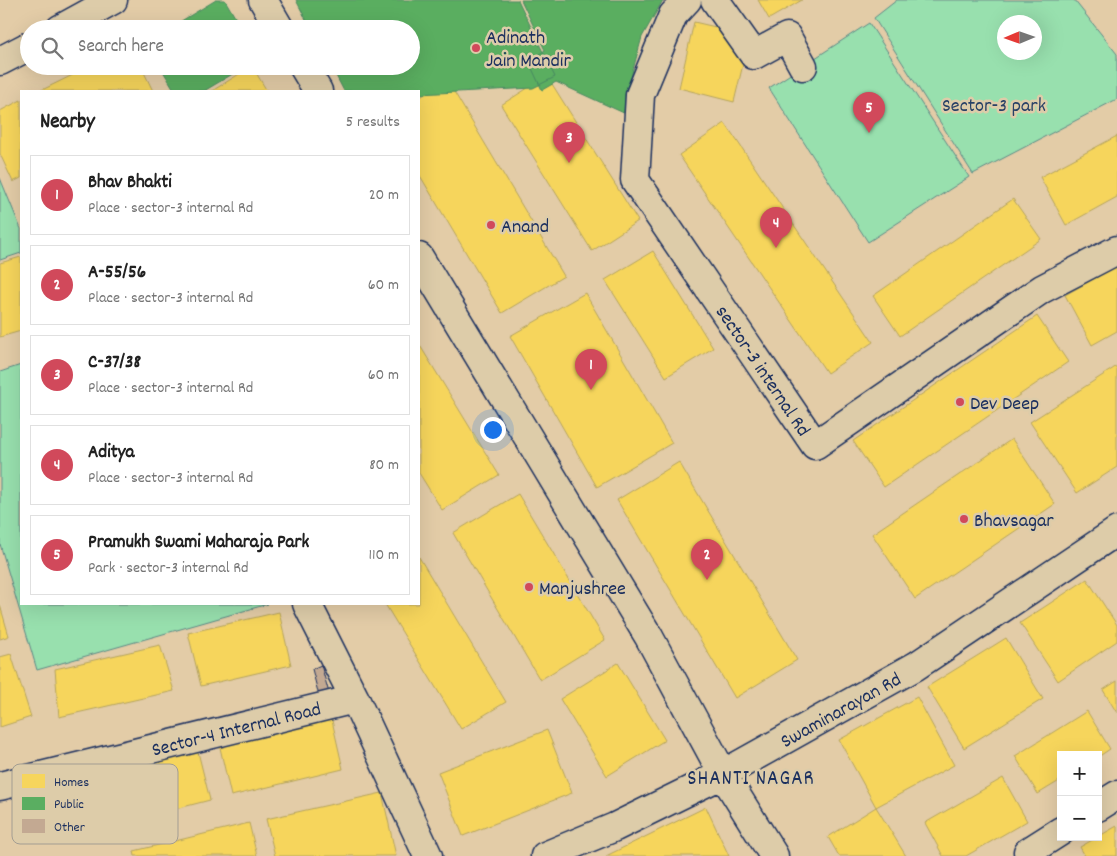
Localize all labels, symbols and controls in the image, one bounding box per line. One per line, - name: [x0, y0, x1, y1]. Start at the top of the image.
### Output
- north arrow: [997, 15, 1042, 60]
- search box: [20, 20, 420, 75]
- place label: Adinath Jain Mandir: [486, 25, 572, 76]
- icon: search: [38, 34, 66, 62]
- text: Search here: [78, 34, 164, 61]
- marker: Adinath Jain Mandir: [470, 42, 482, 54]
- pin: 5: [853, 92, 885, 133]
- park label: Sector-3 park: [942, 93, 1046, 121]
- text: Nearby: [40, 108, 95, 138]
- text: 5 results: [346, 111, 400, 134]
- pin: 3: [553, 122, 585, 163]
- text: Bhav Bhakti: [88, 170, 172, 197]
- text: 1: [55, 184, 59, 207]
- text: 20 m: [369, 184, 399, 207]
- text: Place · sector-3 internal Rd: [88, 197, 253, 220]
- pin: 4: [760, 207, 792, 248]
- place label: Anand: [501, 214, 549, 242]
- marker: Anand: [485, 219, 497, 231]
- text: A-55/56: [88, 260, 146, 287]
- text: 2: [54, 274, 61, 297]
- text: 60 m: [368, 274, 399, 297]
- text: Place · sector-3 internal Rd: [88, 287, 253, 310]
- street label: sector-3 internal Rd: [707, 300, 816, 443]
- pin: 1: [575, 349, 607, 390]
- text: C-37/38: [88, 350, 141, 377]
- text: 3: [53, 364, 61, 387]
- text: 60 m: [368, 364, 399, 387]
- text: Place · sector-3 internal Rd: [88, 377, 253, 400]
- place label: Dev Deep: [970, 391, 1039, 419]
- marker: Dev Deep: [954, 396, 966, 408]
- your location: [480, 417, 506, 443]
- text: Aditya: [88, 440, 134, 467]
- text: 4: [54, 454, 60, 477]
- text: 80 m: [369, 454, 399, 477]
- text: Place · sector-3 internal Rd: [88, 467, 253, 490]
- place label: Bhavsagar: [974, 508, 1054, 536]
- marker: Bhavsagar: [958, 513, 970, 525]
- text: Pramukh Swami Maharaja Park: [88, 530, 309, 557]
- pin: 2: [691, 539, 723, 580]
- text: 5: [53, 544, 61, 567]
- text: 110 m: [369, 544, 399, 567]
- text: Park · sector-3 internal Rd: [88, 557, 249, 580]
- place label: Manjushree: [539, 576, 626, 604]
- marker: Manjushree: [523, 581, 535, 593]
- street label: Swaminarayan Rd: [776, 667, 907, 756]
- street label: Sector-4 Internal Road: [149, 696, 324, 765]
- map controls: [1057, 751, 1102, 841]
- button: +: [1057, 751, 1102, 796]
- legend: [12, 764, 178, 844]
- district label: SHANTI NAGAR: [687, 765, 815, 795]
- text: Homes: [54, 773, 89, 793]
- text: Public: [54, 795, 84, 815]
- button: −: [1057, 796, 1102, 841]
- text: Other: [54, 818, 86, 838]

